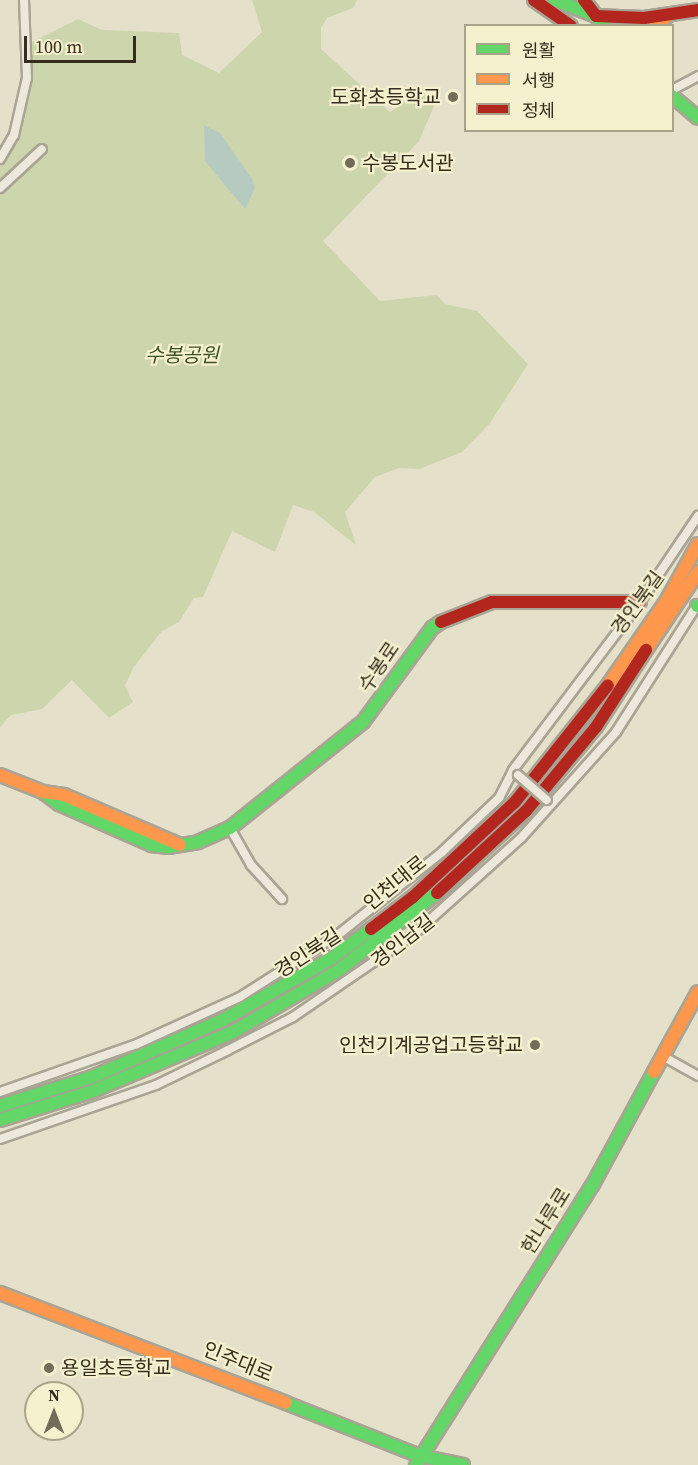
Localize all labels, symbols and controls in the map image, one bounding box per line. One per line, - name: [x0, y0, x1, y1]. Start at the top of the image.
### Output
- scale bar: [27, 24, 140, 62]
- legend: [464, 24, 674, 132]
- text: 100 m: [35, 34, 82, 59]
- text: 원활: [522, 38, 555, 63]
- text: 서행: [522, 68, 555, 93]
- place label: 도화초등학교: [331, 85, 441, 109]
- marker: 도화초등학교: [446, 90, 460, 104]
- text: 정체: [522, 98, 555, 123]
- place label: 수봉도서관: [362, 151, 454, 175]
- marker: 수봉도서관: [343, 156, 357, 170]
- park label: 수봉공원: [145, 343, 219, 367]
- street label: 경인북길: [607, 566, 669, 640]
- street label: 수봉로: [354, 637, 404, 697]
- street label: 인천대로: [359, 851, 431, 915]
- street label: 경인남길: [367, 909, 439, 973]
- street label: 경인북길: [271, 923, 345, 983]
- place label: 인천기계공업고등학교: [339, 1033, 523, 1057]
- marker: 인천기계공업고등학교: [528, 1038, 542, 1052]
- street label: 한나루로: [516, 1183, 576, 1259]
- street label: 인주대로: [199, 1337, 277, 1387]
- place label: 용일초등학교: [61, 1356, 171, 1380]
- marker: 용일초등학교: [42, 1361, 56, 1375]
- north arrow: [24, 1381, 84, 1441]
- text: N: [48, 1384, 60, 1406]

